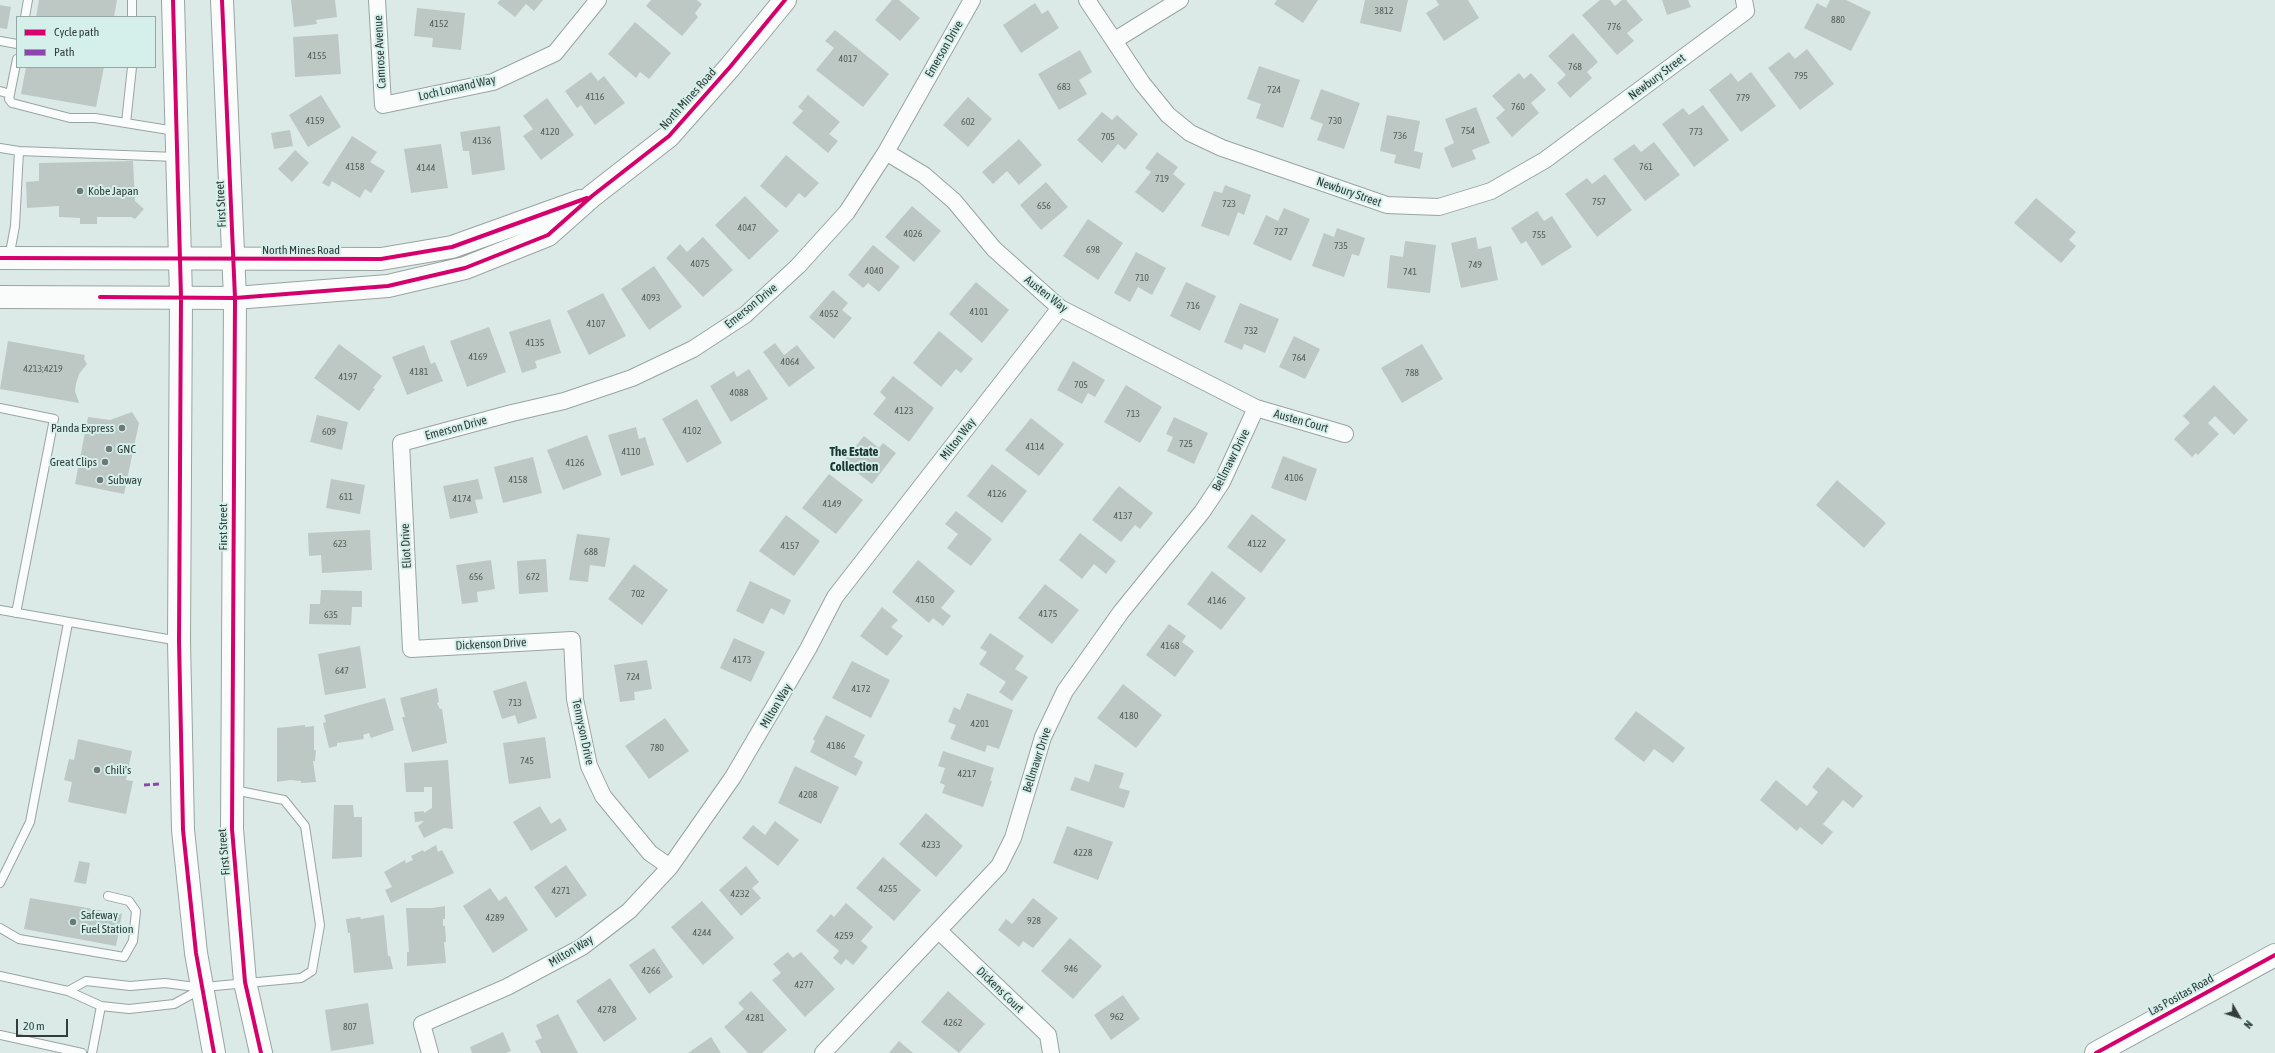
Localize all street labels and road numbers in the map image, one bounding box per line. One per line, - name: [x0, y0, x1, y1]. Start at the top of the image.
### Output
- street label: Camrose Avenue: [371, 15, 389, 89]
- street label: Emerson Drive: [922, 18, 966, 80]
- street label: Newbury Street: [1626, 51, 1688, 103]
- street label: North Mines Road: [657, 65, 719, 133]
- street label: Loch Lomand Way: [417, 72, 497, 104]
- street label: Newbury Street: [1315, 174, 1383, 210]
- street label: First Street: [213, 180, 229, 228]
- street label: North Mines Road: [262, 243, 340, 257]
- street label: Austen Way: [1021, 273, 1071, 315]
- street label: Emerson Drive: [722, 280, 780, 332]
- street label: Austen Court: [1272, 406, 1330, 436]
- street label: Emerson Drive: [424, 413, 488, 443]
- street label: Milton Way: [937, 415, 979, 463]
- street label: Bellmawr Drive: [1209, 427, 1253, 493]
- street label: First Street: [216, 504, 230, 550]
- street label: Eliot Drive: [398, 523, 414, 569]
- street label: Dickenson Drive: [455, 635, 527, 653]
- street label: Milton Way: [757, 681, 795, 731]
- street label: Tennyson Drive: [569, 698, 597, 766]
- street label: Bellmawr Drive: [1020, 726, 1054, 794]
- street label: First Street: [215, 828, 233, 876]
- street label: Milton Way: [546, 932, 596, 970]
- street label: Dickens Court: [973, 964, 1027, 1016]
- street label: Las Positas Road: [2146, 971, 2216, 1019]

